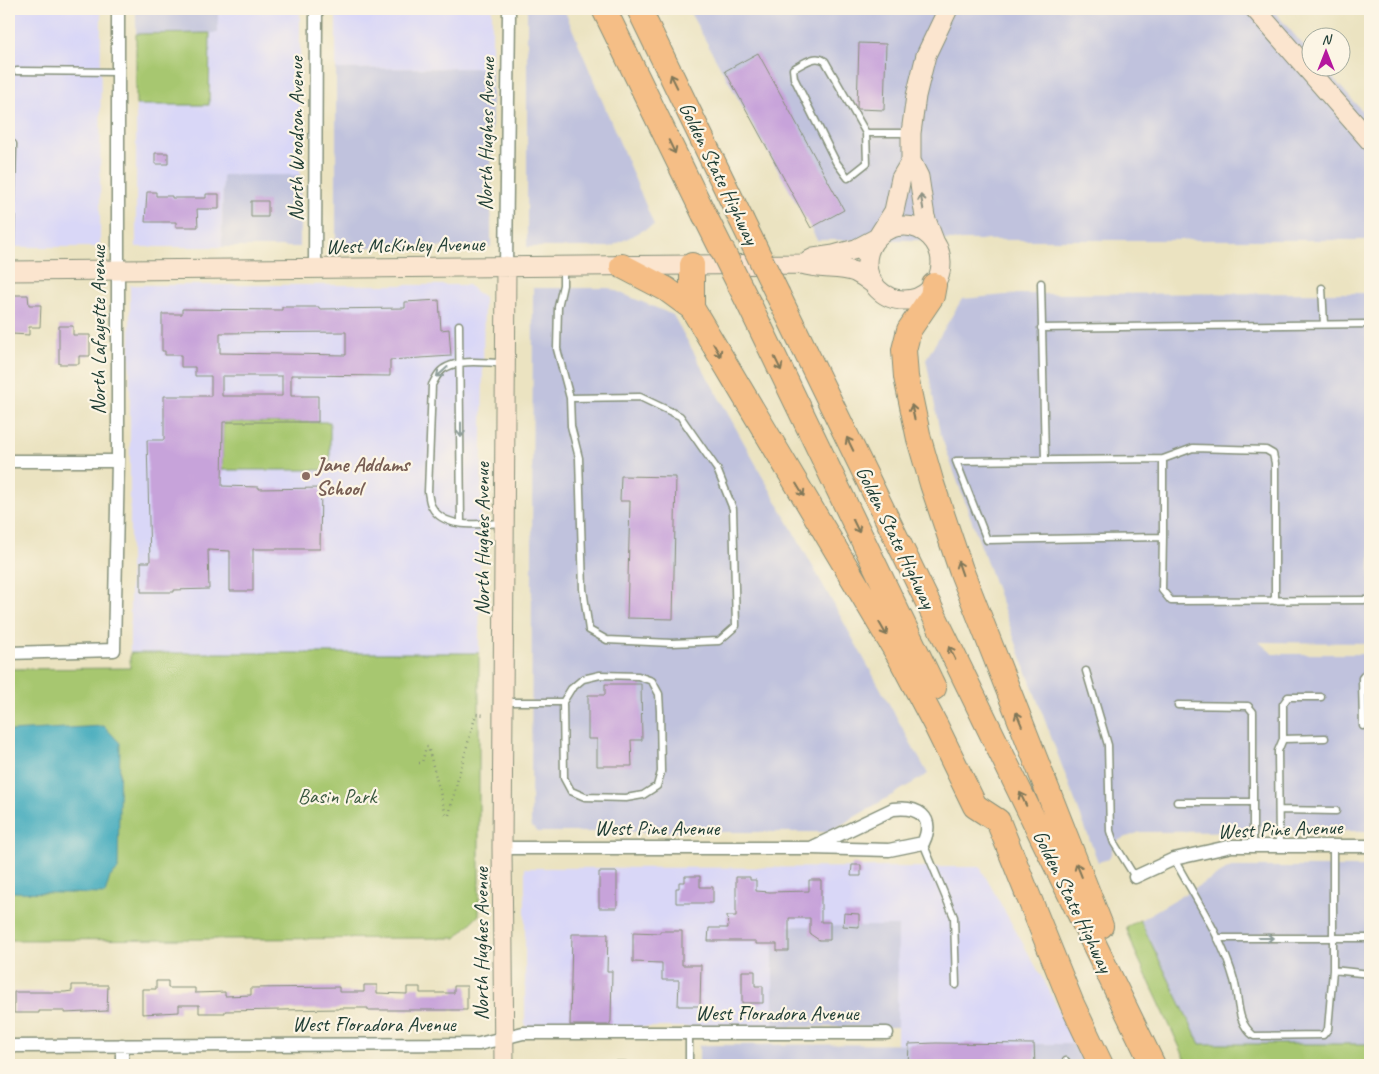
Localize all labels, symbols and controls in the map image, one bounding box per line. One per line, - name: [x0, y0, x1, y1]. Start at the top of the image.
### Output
- north arrow: [1302, 28, 1352, 78]
- text: N: [1322, 31, 1333, 48]
- street label: North Woodson Avenue: [283, 54, 309, 221]
- street label: North Hughes Avenue: [472, 56, 500, 211]
- one-way arrow: [669, 73, 679, 88]
- street label: Golden State Highway: [673, 97, 766, 250]
- one-way arrow: [668, 139, 677, 154]
- one-way arrow: [917, 194, 927, 210]
- street label: West McKinley Avenue: [325, 231, 486, 259]
- street label: North Lafayette Avenue: [85, 244, 111, 415]
- one-way arrow: [713, 342, 723, 356]
- one-way arrow: [774, 356, 783, 371]
- one-way arrow: [436, 366, 449, 377]
- one-way arrow: [908, 405, 917, 421]
- one-way arrow: [456, 421, 466, 437]
- one-way arrow: [845, 437, 854, 452]
- place label: Jane Addams School: [314, 451, 412, 501]
- street label: North Hughes Avenue: [469, 461, 495, 616]
- street label: Golden State Highway: [850, 461, 943, 614]
- marker: Jane Addams School: [300, 470, 312, 482]
- one-way arrow: [795, 482, 805, 496]
- one-way arrow: [852, 518, 861, 533]
- one-way arrow: [955, 561, 964, 576]
- one-way arrow: [879, 621, 889, 635]
- one-way arrow: [947, 646, 956, 661]
- one-way arrow: [1014, 712, 1024, 727]
- park label: Basin Park: [298, 783, 379, 809]
- one-way arrow: [1018, 792, 1027, 807]
- street label: West Pine Avenue: [1217, 814, 1344, 844]
- street label: West Pine Avenue: [595, 815, 721, 841]
- street label: Golden State Highway: [1027, 825, 1120, 978]
- one-way arrow: [1074, 863, 1083, 878]
- street label: North Hughes Avenue: [468, 866, 494, 1021]
- one-way arrow: [1258, 933, 1274, 943]
- street label: West Floradora Avenue: [695, 1000, 860, 1026]
- street label: West Floradora Avenue: [292, 1011, 457, 1037]

